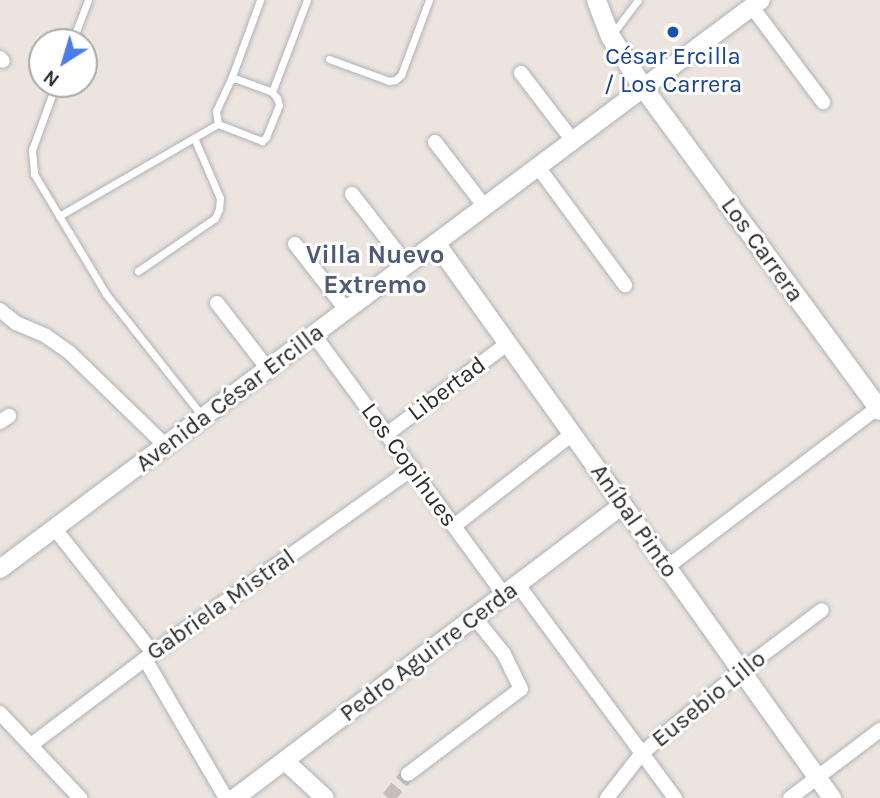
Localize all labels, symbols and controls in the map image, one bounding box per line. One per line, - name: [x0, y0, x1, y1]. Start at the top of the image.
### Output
- marker: César Ercilla / Los Carrera: [665, 24, 681, 40]
- north arrow: [28, 28, 98, 98]
- place label: César Ercilla / Los Carrera: [604, 43, 742, 99]
- text: N: [40, 65, 64, 91]
- street label: Los Carrera: [714, 192, 810, 308]
- district label: Villa Nuevo Extremo: [306, 239, 444, 300]
- street label: Avenida César Ercilla: [130, 318, 330, 478]
- street label: Libertad: [402, 350, 492, 428]
- street label: Los Copihues: [355, 398, 463, 532]
- street label: Aníbal Pinto: [584, 459, 684, 583]
- street label: Gabriela Mistral: [141, 543, 301, 667]
- street label: Pedro Aguirre Cerda: [335, 576, 523, 728]
- street label: Eusebio Lillo: [646, 644, 772, 754]

